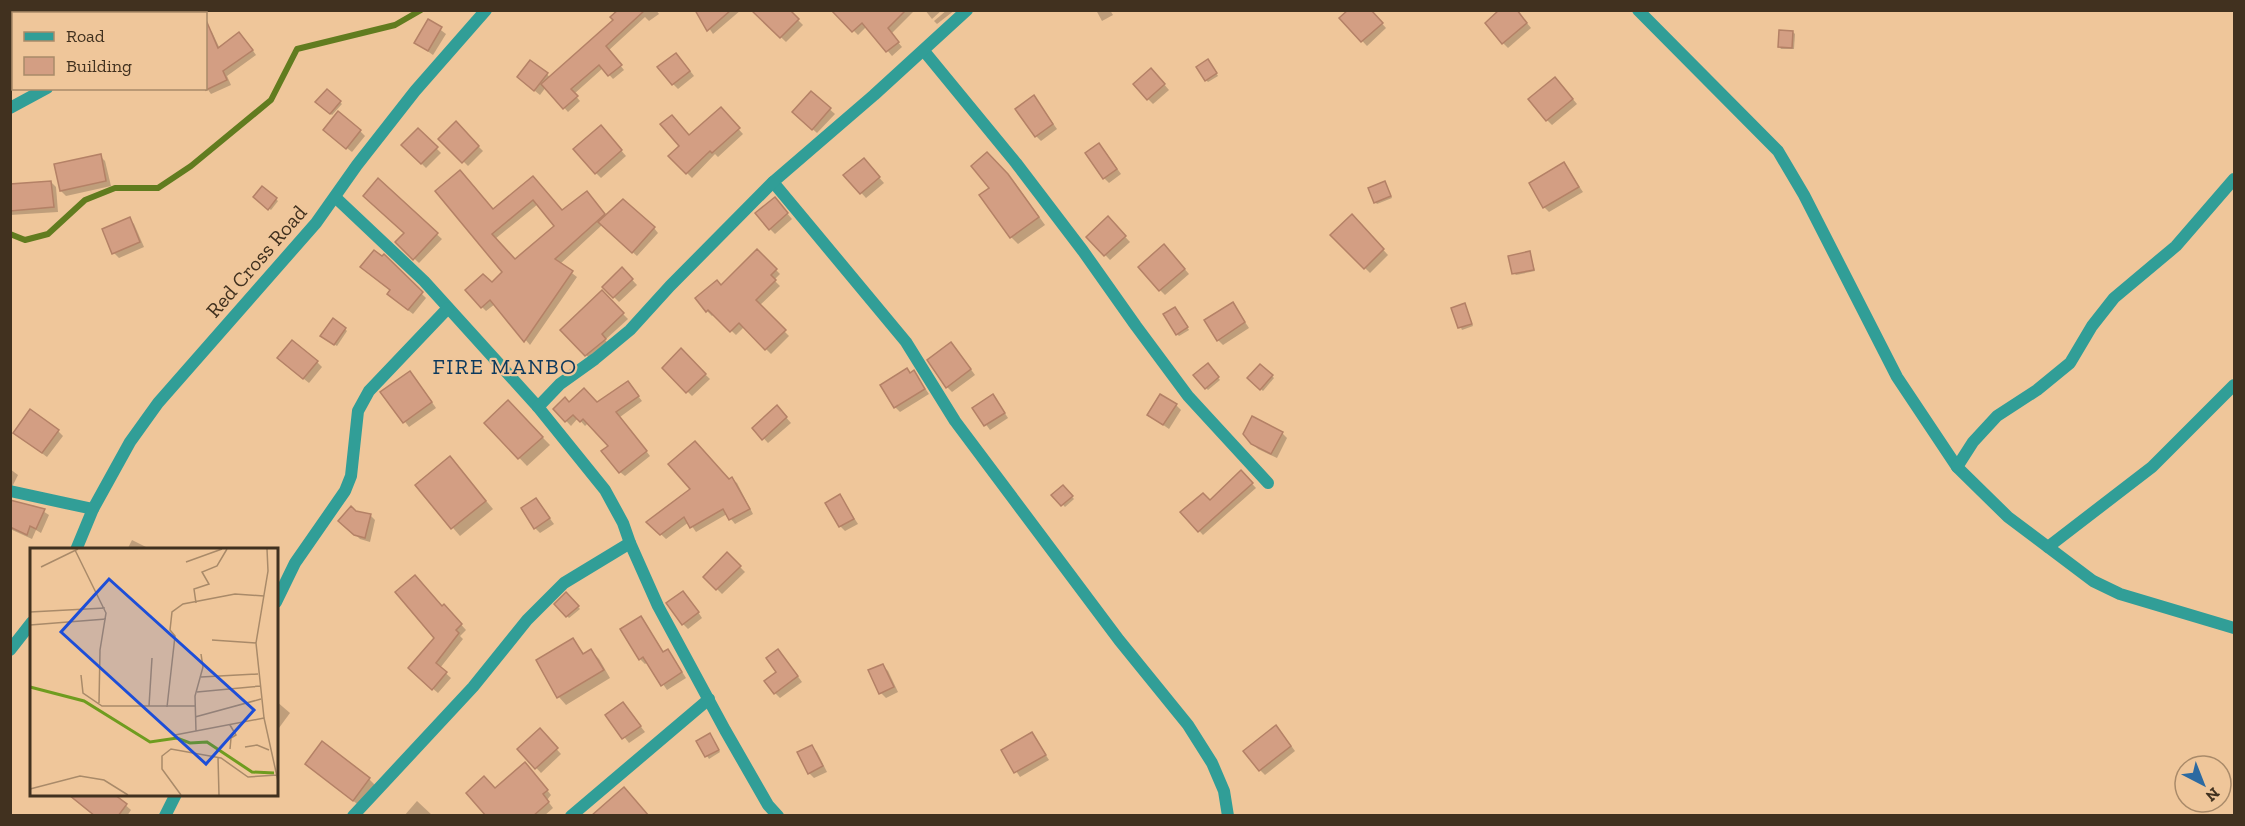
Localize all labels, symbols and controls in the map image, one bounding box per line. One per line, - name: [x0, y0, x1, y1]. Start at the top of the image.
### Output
- legend: [12, 12, 207, 90]
- text: Road: [66, 25, 105, 47]
- text: Building: [66, 55, 132, 77]
- street label: Red Cross Road: [201, 199, 312, 322]
- district label: FIRE MANBO: [432, 353, 578, 380]
- inset map: [30, 548, 278, 796]
- north arrow: [2173, 754, 2233, 814]
- text: N: [2202, 784, 2224, 806]

